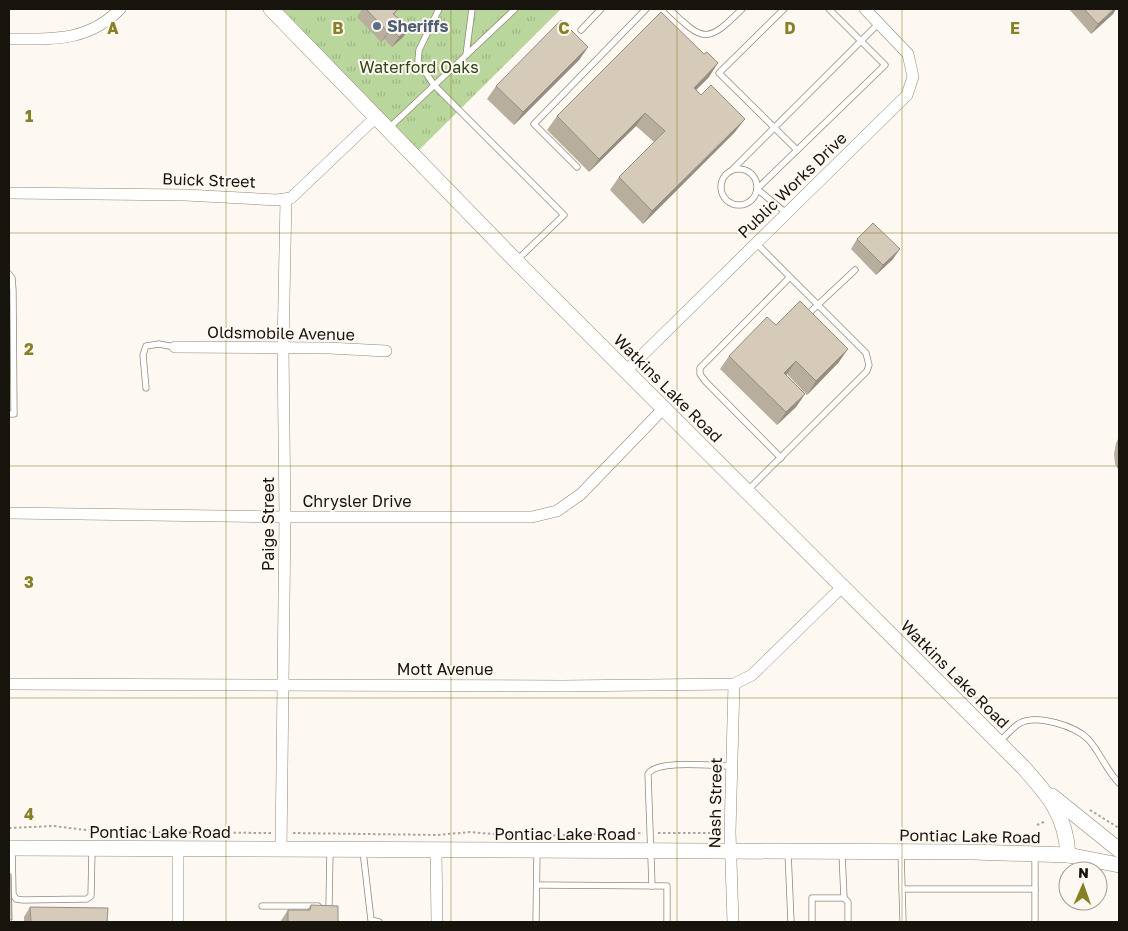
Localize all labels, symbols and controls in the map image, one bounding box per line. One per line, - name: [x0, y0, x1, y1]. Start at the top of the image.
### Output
- place label: Sheriffs: [387, 16, 448, 36]
- text: A: [107, 18, 119, 38]
- text: B: [332, 18, 344, 38]
- text: C: [558, 18, 570, 38]
- text: D: [784, 18, 796, 38]
- text: E: [1010, 18, 1020, 38]
- marker: Sheriffs: [371, 20, 383, 32]
- park label: Waterford Oaks: [359, 57, 479, 77]
- text: 1: [25, 106, 33, 126]
- street label: Public Works Drive: [733, 128, 851, 242]
- street label: Buick Street: [162, 168, 256, 192]
- street label: Oldsmobile Avenue: [207, 322, 355, 344]
- street label: Watkins Lake Road: [610, 330, 726, 446]
- text: 2: [24, 339, 34, 359]
- street label: Paige Street: [258, 477, 278, 571]
- street label: Chrysler Drive: [302, 491, 412, 511]
- text: 3: [24, 572, 34, 592]
- street label: Watkins Lake Road: [897, 616, 1013, 732]
- street label: Mott Avenue: [397, 659, 493, 679]
- street label: Nash Street: [704, 757, 726, 849]
- text: 4: [24, 804, 34, 824]
- street label: Pontiac Lake Road: [89, 822, 231, 842]
- street label: Pontiac Lake Road: [494, 824, 636, 844]
- street label: Pontiac Lake Road: [899, 825, 1041, 847]
- north arrow: [1058, 861, 1108, 911]
- text: N: [1078, 864, 1089, 881]

